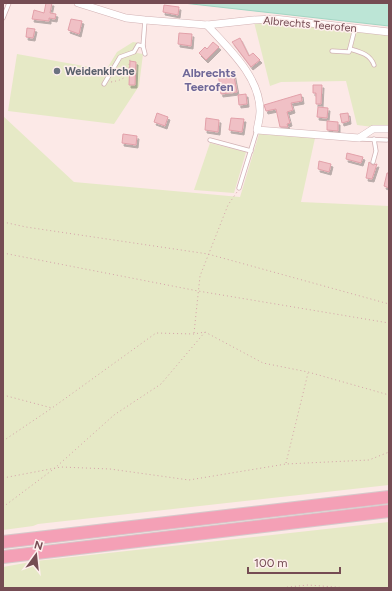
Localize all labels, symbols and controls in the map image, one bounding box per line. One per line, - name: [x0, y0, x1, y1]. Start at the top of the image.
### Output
- street label: Albrechts Teerofen: [263, 14, 357, 35]
- place label: Weidenkirche: [65, 65, 135, 78]
- marker: Weidenkirche: [52, 66, 62, 76]
- district label: Albrechts Teerofen: [182, 66, 236, 94]
- north arrow: [16, 535, 56, 575]
- text: N: [33, 538, 44, 553]
- scale bar: [248, 549, 340, 575]
- text: 100 m: [254, 556, 288, 570]

